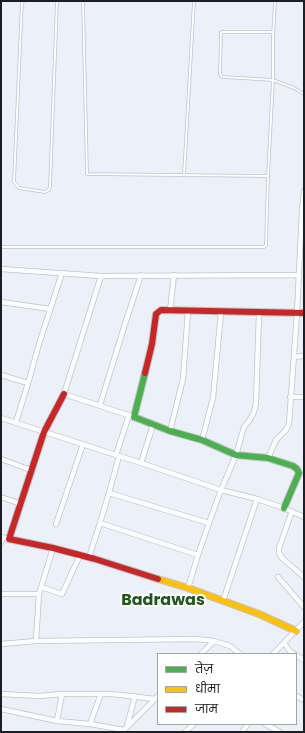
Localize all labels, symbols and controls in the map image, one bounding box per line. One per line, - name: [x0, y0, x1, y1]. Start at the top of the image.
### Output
- district label: Badrawas: [121, 591, 205, 611]
- legend: [157, 653, 297, 725]
- text: तेज़: [195, 660, 213, 677]
- text: धीमा: [195, 680, 220, 697]
- text: जाम: [195, 700, 218, 717]

